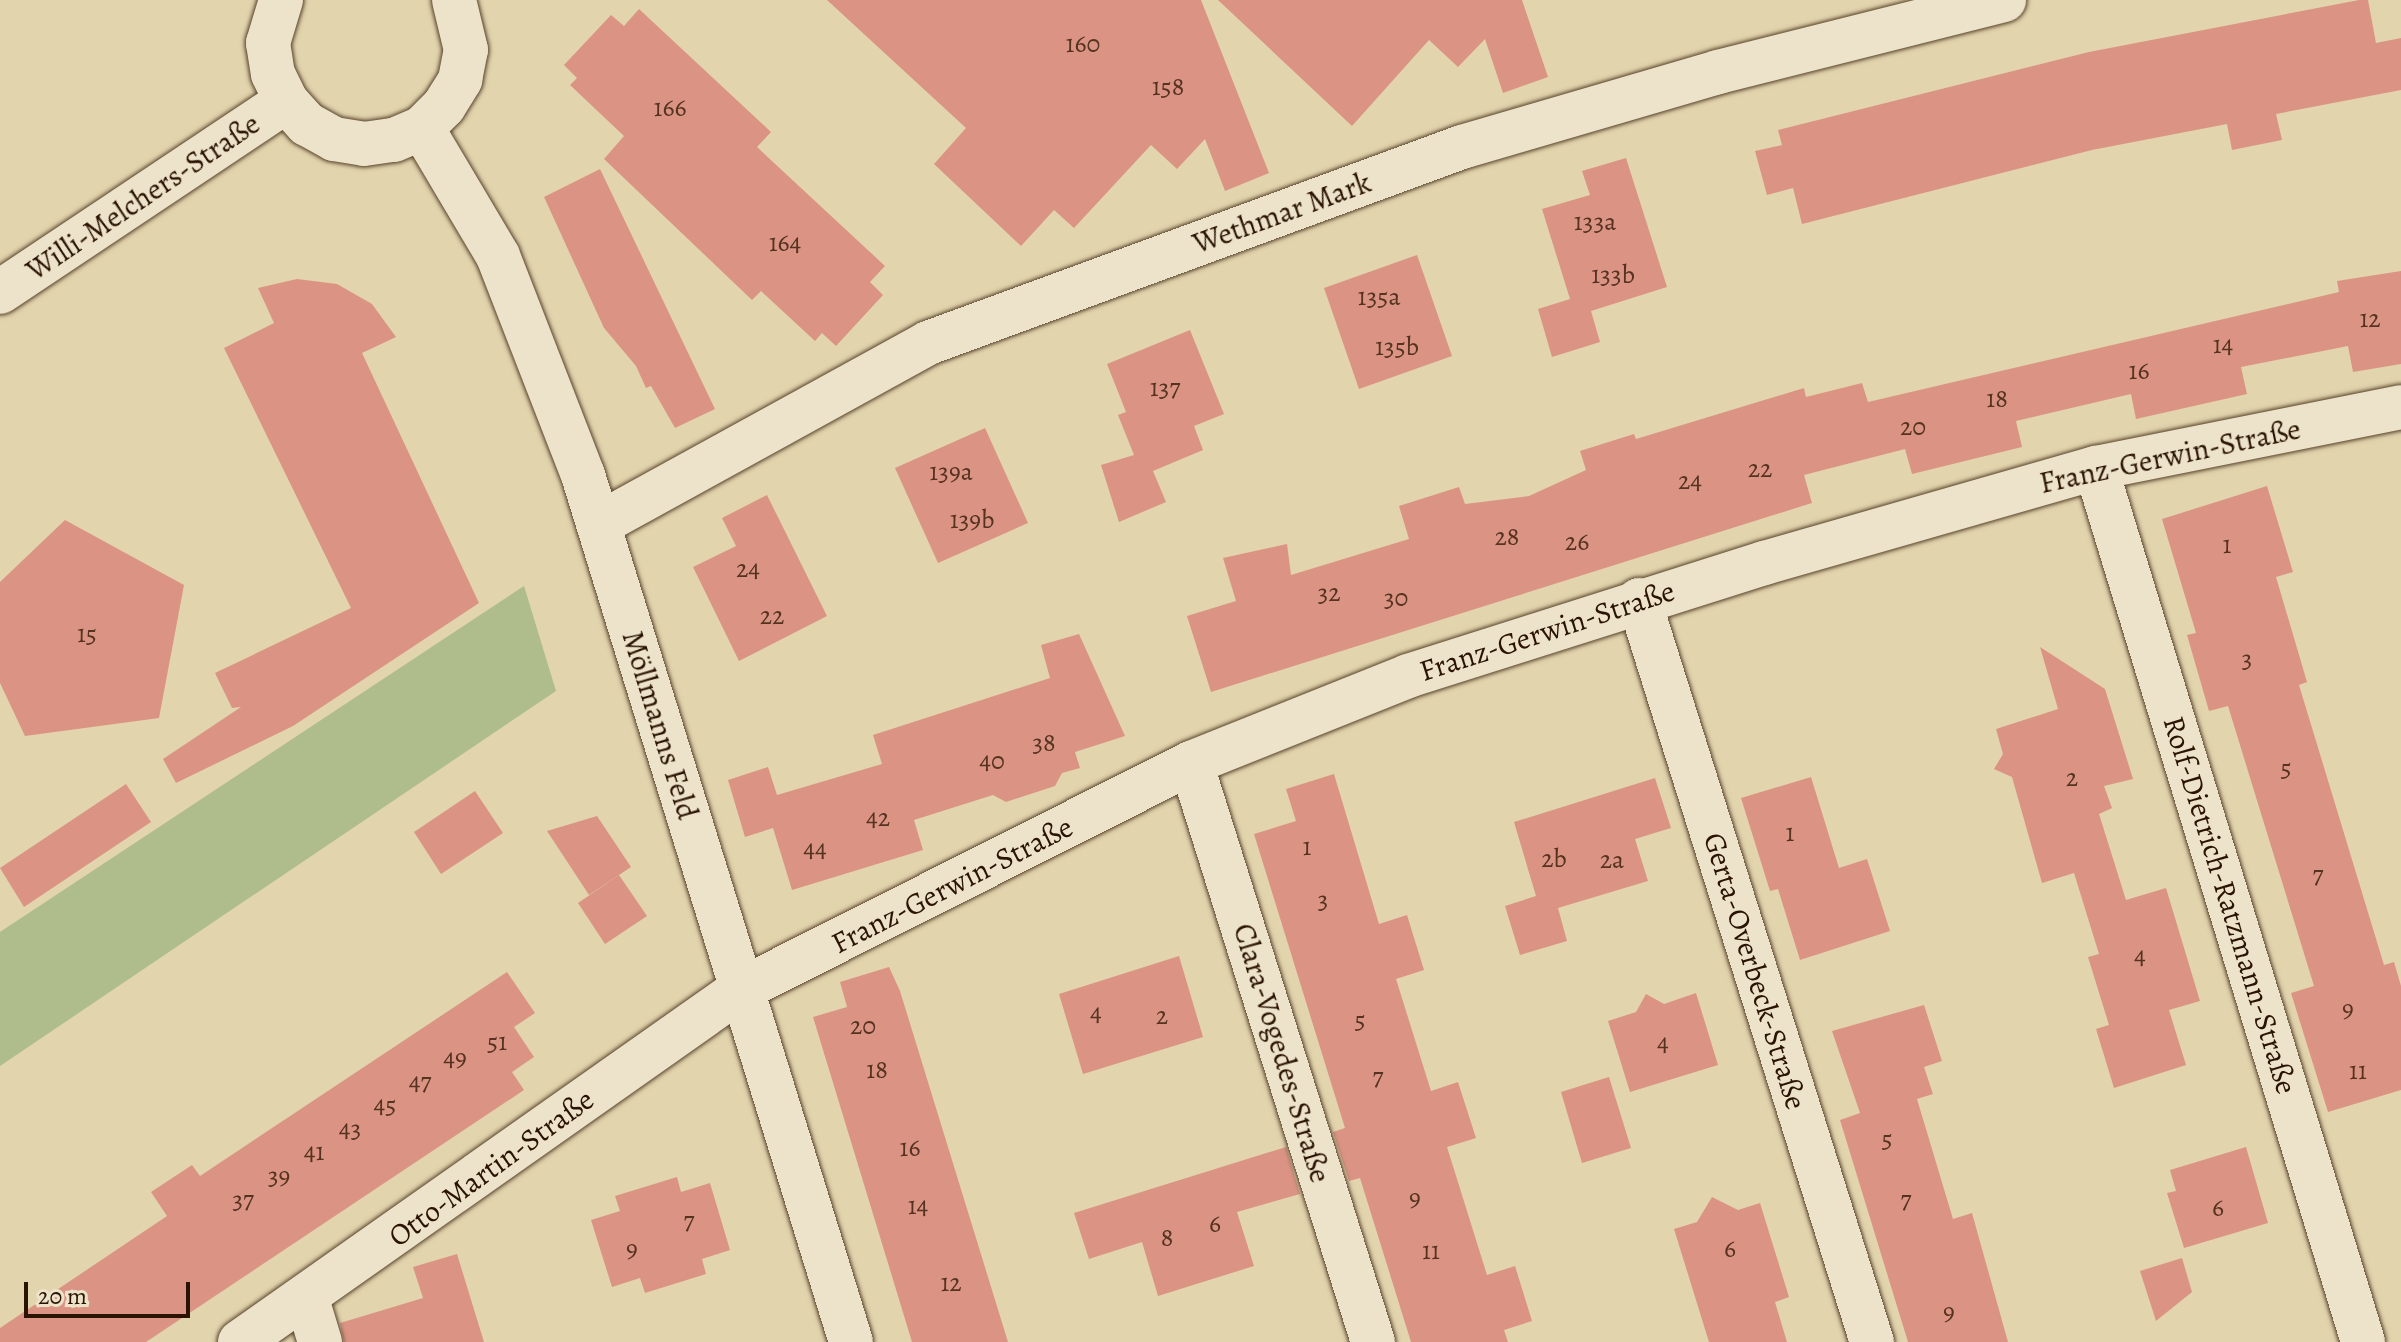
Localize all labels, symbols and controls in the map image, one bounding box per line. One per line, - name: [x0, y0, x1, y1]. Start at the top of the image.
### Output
- house number: 160: [1066, 28, 1100, 60]
- house number: 158: [1152, 71, 1184, 103]
- house number: 166: [654, 92, 686, 124]
- street label: Willi-Melchers-Straße: [19, 106, 267, 288]
- street label: Wethmar Mark: [1188, 164, 1376, 262]
- house number: 133a: [1574, 206, 1616, 238]
- house number: 164: [769, 227, 801, 259]
- house number: 133b: [1591, 259, 1635, 291]
- house number: 135a: [1357, 281, 1401, 313]
- house number: 12: [2359, 303, 2381, 335]
- house number: 14: [2213, 329, 2233, 361]
- house number: 135b: [1375, 331, 1419, 363]
- house number: 16: [2129, 355, 2149, 387]
- house number: 137: [1150, 372, 1180, 404]
- house number: 18: [1986, 383, 2008, 415]
- house number: 20: [1900, 411, 1926, 443]
- street label: Franz-Gerwin-Straße: [2036, 411, 2304, 501]
- house number: 22: [1748, 453, 1772, 485]
- house number: 139a: [929, 456, 973, 488]
- house number: 24: [1678, 465, 1702, 497]
- house number: 139b: [950, 504, 994, 536]
- house number: 28: [1495, 521, 1519, 553]
- house number: 26: [1565, 526, 1589, 558]
- house number: 1: [2223, 529, 2231, 561]
- house number: 24: [736, 553, 760, 585]
- street label: Franz-Gerwin-Straße: [1415, 573, 1679, 689]
- house number: 32: [1317, 577, 1341, 609]
- house number: 30: [1384, 582, 1408, 614]
- house number: 22: [760, 600, 784, 632]
- house number: 15: [77, 618, 97, 650]
- street label: Möllmanns Feld: [614, 626, 706, 824]
- house number: 3: [2242, 643, 2252, 675]
- street label: Rolf-Dietrich-Ratzmann-Straße: [2155, 712, 2305, 1098]
- house number: 38: [1032, 727, 1056, 759]
- house number: 40: [979, 745, 1005, 777]
- house number: 5: [2280, 752, 2292, 784]
- house number: 2: [2066, 762, 2078, 794]
- house number: 42: [866, 802, 890, 834]
- street label: Franz-Gerwin-Straße: [825, 809, 1079, 961]
- house number: 1: [1786, 817, 1794, 849]
- street label: Gerta-Overbeck-Straße: [1696, 828, 1814, 1114]
- house number: 1: [1303, 831, 1311, 863]
- house number: 44: [803, 833, 827, 865]
- house number: 2b: [1541, 843, 1567, 875]
- house number: 2a: [1600, 844, 1624, 876]
- house number: 7: [2313, 859, 2323, 891]
- house number: 3: [1318, 884, 1328, 916]
- street label: Clara-Vogedes-Straße: [1225, 919, 1339, 1187]
- house number: 4: [2134, 940, 2146, 972]
- house number: 9: [2342, 993, 2354, 1025]
- house number: 4: [1090, 997, 1102, 1029]
- house number: 2: [1156, 1000, 1168, 1032]
- house number: 5: [1354, 1004, 1366, 1036]
- house number: 20: [850, 1010, 876, 1042]
- house number: 51: [487, 1026, 507, 1058]
- house number: 4: [1657, 1027, 1669, 1059]
- house number: 49: [443, 1042, 467, 1074]
- house number: 18: [866, 1054, 888, 1086]
- house number: 11: [2349, 1055, 2367, 1087]
- house number: 7: [1373, 1061, 1383, 1093]
- house number: 47: [409, 1066, 431, 1098]
- street label: Otto-Martin-Straße: [381, 1081, 601, 1255]
- house number: 45: [374, 1089, 396, 1121]
- house number: 43: [339, 1113, 361, 1145]
- house number: 5: [1881, 1123, 1893, 1155]
- house number: 16: [900, 1132, 920, 1164]
- house number: 41: [304, 1136, 324, 1168]
- house number: 39: [268, 1160, 290, 1192]
- house number: 9: [1409, 1182, 1421, 1214]
- house number: 37: [232, 1184, 254, 1216]
- house number: 7: [1901, 1184, 1911, 1216]
- house number: 14: [908, 1190, 928, 1222]
- house number: 6: [2212, 1192, 2224, 1224]
- house number: 7: [684, 1205, 694, 1237]
- house number: 6: [1209, 1208, 1221, 1240]
- house number: 8: [1161, 1222, 1173, 1254]
- house number: 9: [626, 1233, 638, 1265]
- house number: 6: [1724, 1233, 1736, 1265]
- house number: 11: [1422, 1235, 1440, 1267]
- scale bar: [28, 1266, 194, 1316]
- house number: 12: [940, 1267, 962, 1299]
- text: 20 m: [38, 1280, 87, 1312]
- house number: 9: [1943, 1296, 1955, 1328]

